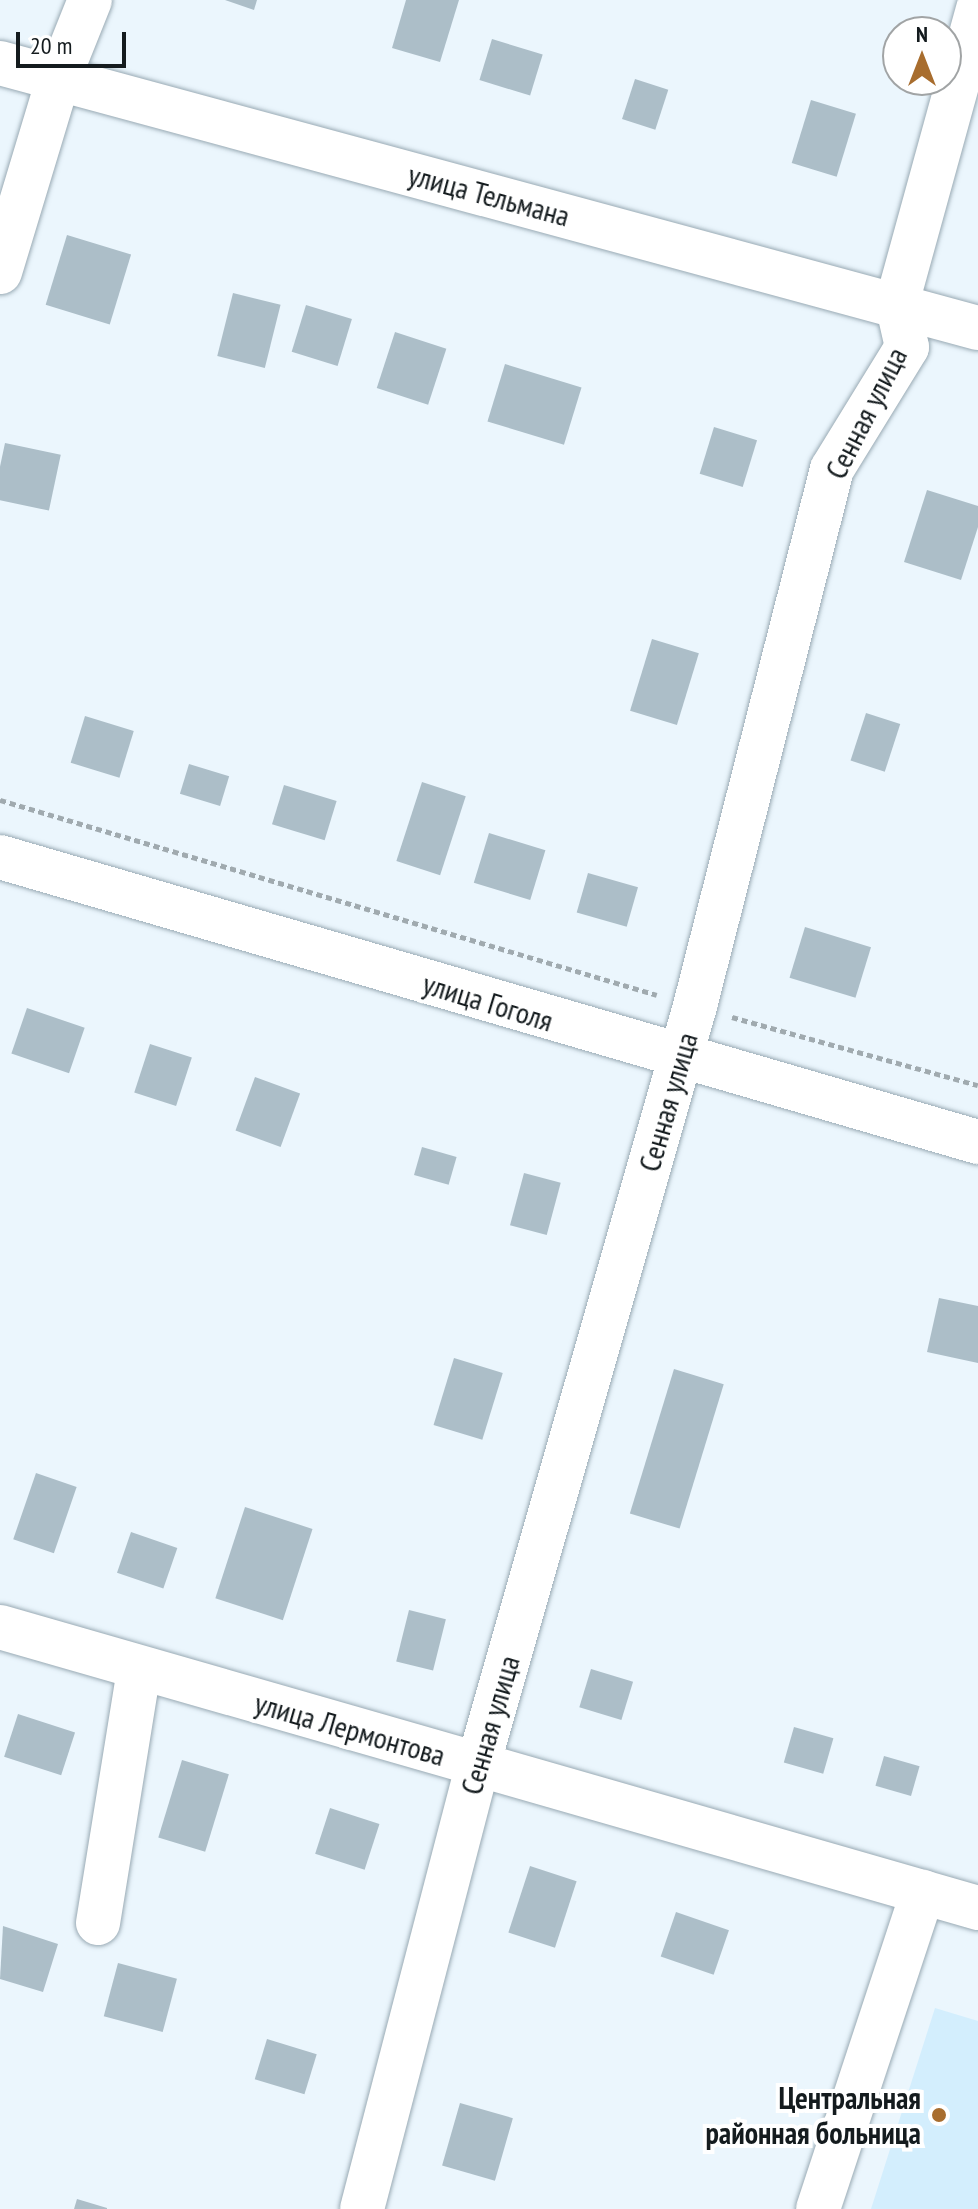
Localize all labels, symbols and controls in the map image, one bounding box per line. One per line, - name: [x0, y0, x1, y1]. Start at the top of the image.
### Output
- scale bar: [20, 16, 130, 66]
- north arrow: [882, 16, 962, 96]
- text: N: [916, 20, 928, 48]
- text: 20 m: [30, 30, 72, 61]
- street label: улица Тельмана: [404, 156, 574, 234]
- street label: Сенная улица: [818, 341, 914, 485]
- street label: улица Гоголя: [419, 965, 557, 1039]
- street label: Сенная улица: [631, 1028, 705, 1176]
- street label: Сенная улица: [453, 1651, 527, 1799]
- street label: улица Лермонтова: [251, 1685, 449, 1773]
- place label: Центральная районная больница: [705, 2080, 921, 2150]
- marker: Центральная районная больница: [928, 2104, 950, 2126]

